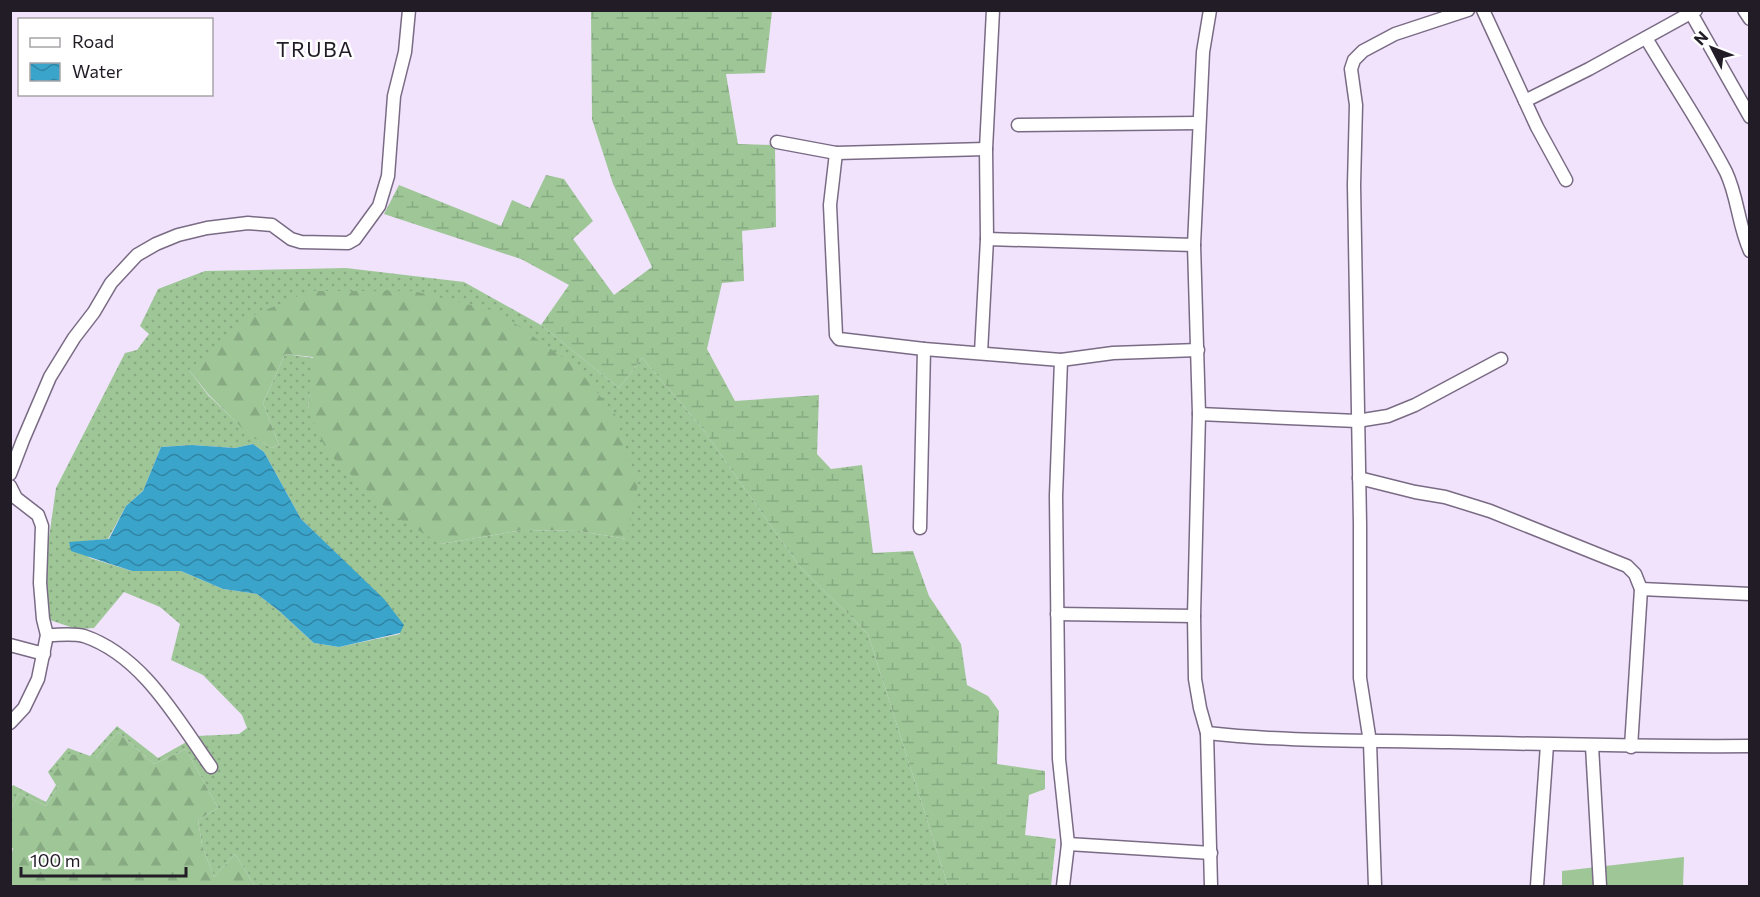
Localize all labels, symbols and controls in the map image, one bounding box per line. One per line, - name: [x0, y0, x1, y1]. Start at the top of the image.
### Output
- legend: [18, 18, 213, 96]
- north arrow: [1682, 18, 1742, 78]
- text: N: [1689, 27, 1712, 48]
- text: Road: [72, 30, 114, 52]
- district label: TRUBA: [276, 36, 354, 61]
- text: Water: [72, 60, 123, 82]
- scale bar: [21, 840, 186, 878]
- text: 100 m: [30, 849, 80, 871]

